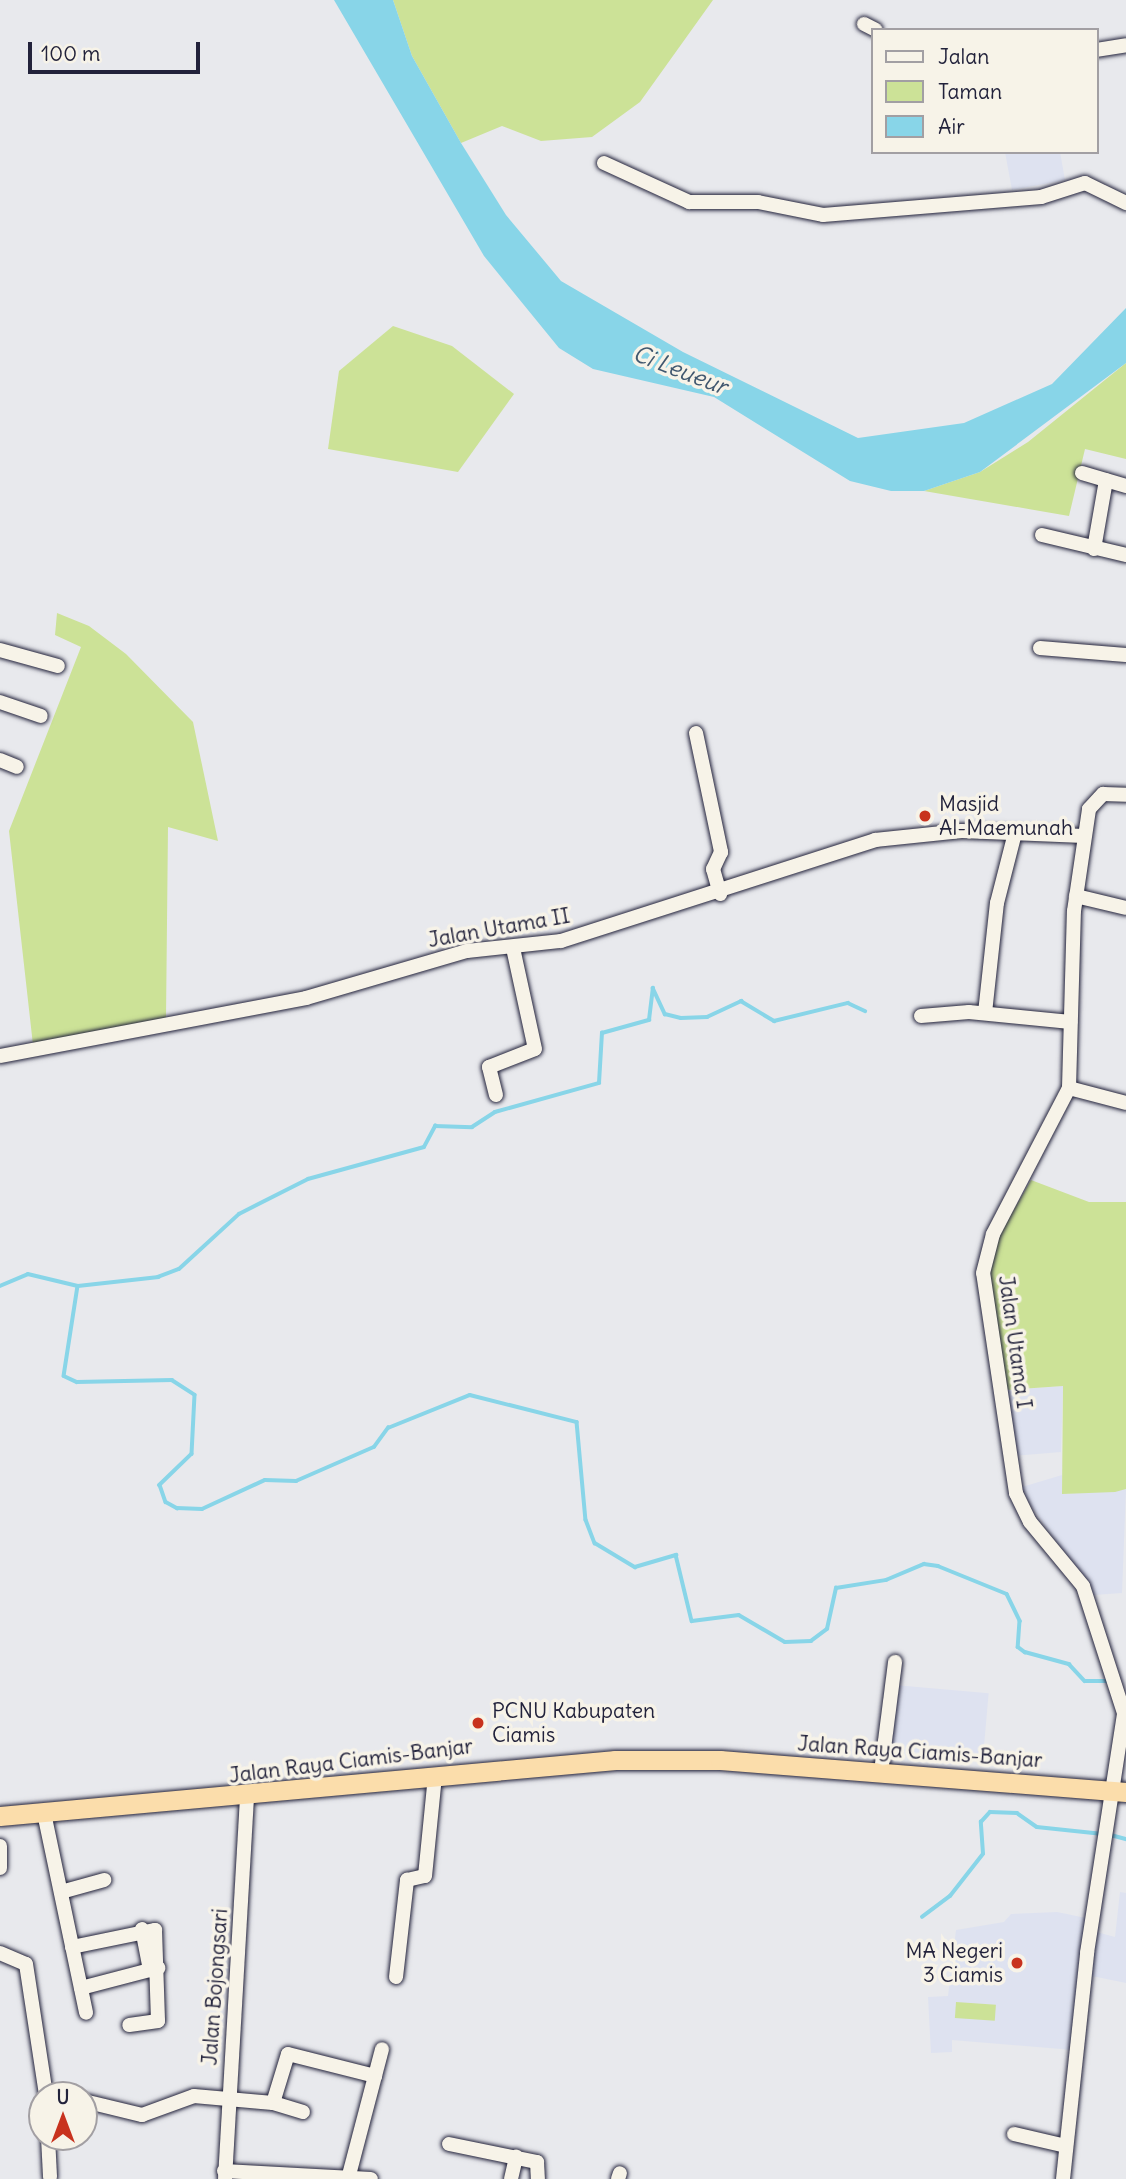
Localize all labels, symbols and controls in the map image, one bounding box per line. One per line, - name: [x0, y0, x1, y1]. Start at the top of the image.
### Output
- scale bar: [32, 28, 203, 72]
- legend: [870, 28, 1098, 154]
- text: 100 m: [41, 40, 100, 67]
- text: Jalan: [938, 43, 989, 70]
- text: Taman: [938, 78, 1002, 105]
- text: Air: [938, 113, 965, 140]
- water label: Ci Leueur: [629, 339, 731, 401]
- place label: Masjid Al-Maemunah: [939, 791, 1073, 841]
- marker: Masjid Al-Maemunah: [917, 808, 933, 824]
- street label: Jalan Utama II: [426, 903, 572, 953]
- street label: Jalan Utama I: [993, 1274, 1037, 1410]
- place label: PCNU Kabupaten Ciamis: [492, 1698, 655, 1748]
- marker: PCNU Kabupaten Ciamis: [470, 1715, 486, 1731]
- street label: Jalan Raya Ciamis-Banjar: [797, 1731, 1043, 1773]
- street label: Jalan Raya Ciamis-Banjar: [228, 1734, 474, 1788]
- street label: Jalan Bojongsari: [197, 1908, 233, 2066]
- place label: MA Negeri 3 Ciamis: [905, 1938, 1003, 1988]
- marker: MA Negeri 3 Ciamis: [1009, 1955, 1025, 1971]
- north arrow: [28, 2081, 98, 2151]
- text: U: [57, 2085, 69, 2109]

